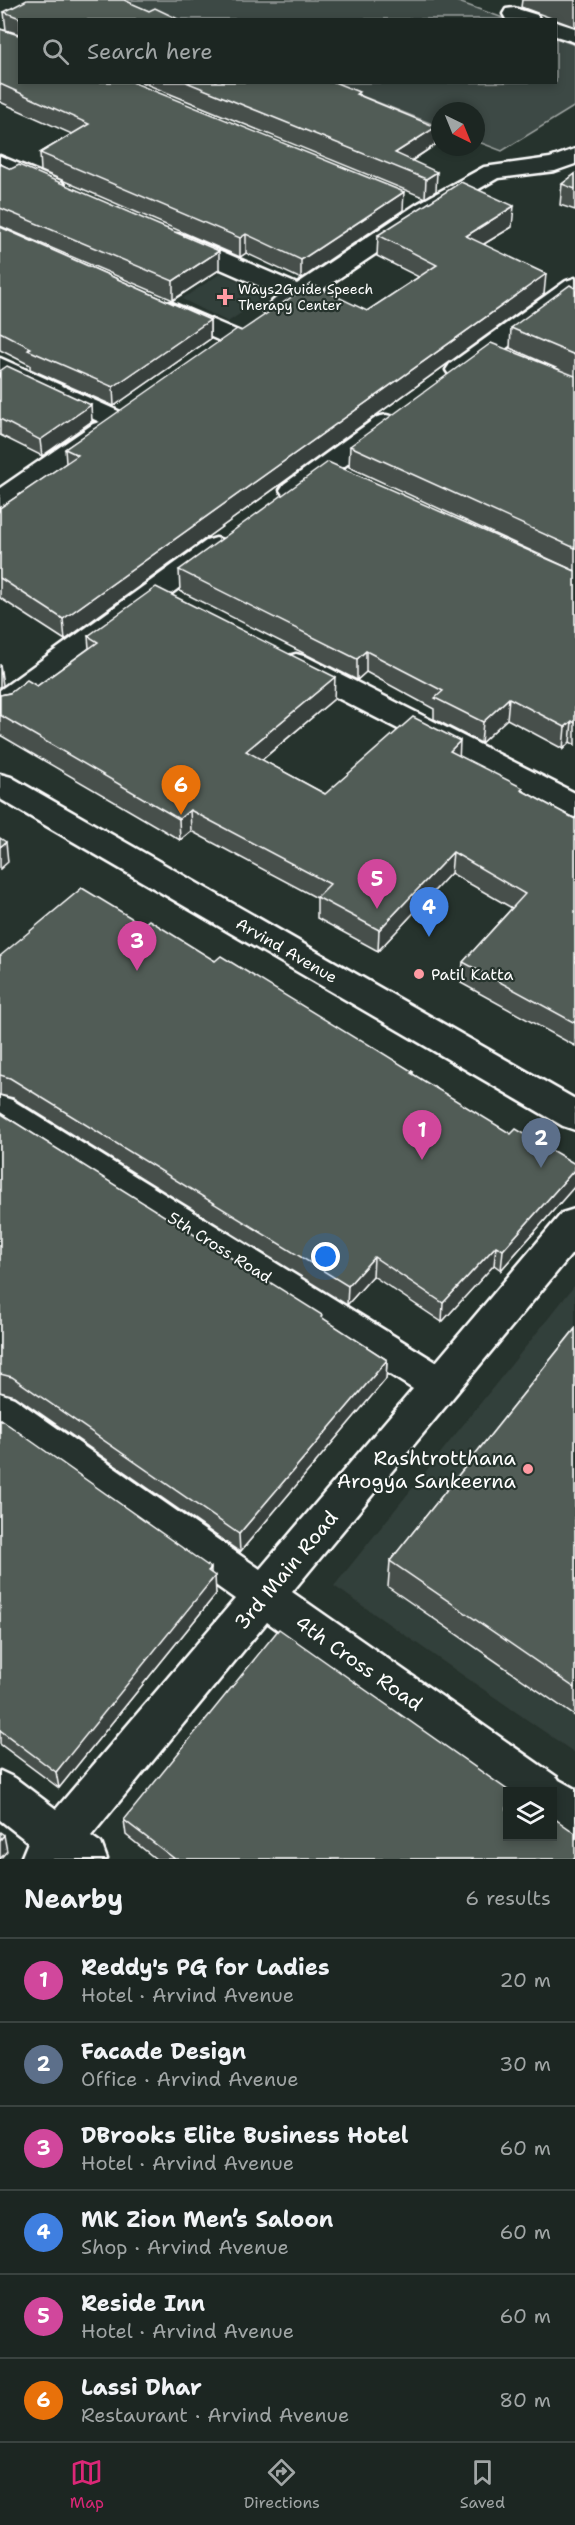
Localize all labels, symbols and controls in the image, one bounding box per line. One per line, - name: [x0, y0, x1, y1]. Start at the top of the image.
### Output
- search box: [18, 18, 557, 84]
- icon: search: [39, 35, 72, 68]
- text: Search here: [87, 37, 213, 66]
- north arrow: [431, 102, 485, 156]
- place label: Ways2Guide Speech Therapy Center: [238, 280, 373, 314]
- marker: Ways2Guide Speech Therapy Center: [216, 288, 234, 306]
- pin: 6: [162, 766, 201, 815]
- pin: 5: [358, 860, 397, 909]
- pin: 4: [410, 888, 448, 937]
- street label: Arvind Avenue: [232, 913, 341, 988]
- pin: 3: [118, 922, 156, 971]
- place label: Patil Katta: [431, 964, 514, 985]
- marker: Patil Katta: [412, 967, 426, 981]
- pin: 1: [402, 1110, 442, 1160]
- pin: 2: [522, 1118, 560, 1168]
- street label: 5th Cross Road: [164, 1207, 276, 1288]
- your location: [311, 1242, 340, 1271]
- place label: Rashtrotthana Arogya Sankeerna: [337, 1445, 517, 1494]
- marker: Rashtrotthana Arogya Sankeerna: [521, 1462, 535, 1476]
- street label: 3rd Main Road: [229, 1505, 344, 1635]
- street label: 4th Cross Road: [290, 1609, 428, 1717]
- map controls: [503, 1787, 557, 1841]
- button: layers: [503, 1787, 557, 1841]
- text: Nearby: [24, 1881, 123, 1916]
- text: 6 results: [465, 1885, 551, 1911]
- text: Reddy's PG for Ladies: [81, 1953, 330, 1982]
- text: 1: [39, 1967, 48, 1993]
- text: 20 m: [500, 1967, 551, 1993]
- text: Hotel · Arvind Avenue: [81, 1982, 294, 2008]
- text: Facade Design: [81, 2037, 246, 2066]
- text: 2: [37, 2051, 51, 2077]
- text: 30 m: [499, 2051, 551, 2077]
- text: Office · Arvind Avenue: [81, 2066, 298, 2092]
- text: DBrooks Elite Business Hotel: [81, 2121, 408, 2150]
- text: 3: [37, 2135, 51, 2161]
- text: 60 m: [499, 2135, 551, 2161]
- text: Hotel · Arvind Avenue: [81, 2150, 294, 2176]
- text: MK Zion Men’s Saloon: [81, 2205, 333, 2234]
- text: 4: [37, 2219, 51, 2245]
- text: 60 m: [499, 2219, 551, 2245]
- text: Shop · Arvind Avenue: [81, 2234, 289, 2260]
- text: Reside Inn: [81, 2289, 205, 2318]
- text: 5: [37, 2303, 50, 2329]
- text: 60 m: [499, 2303, 551, 2329]
- text: Hotel · Arvind Avenue: [81, 2318, 294, 2344]
- text: Lassi Dhar: [81, 2373, 202, 2402]
- text: 6: [37, 2387, 51, 2413]
- text: 80 m: [499, 2387, 551, 2413]
- text: Restaurant · Arvind Avenue: [81, 2402, 349, 2428]
- tab: Map: [70, 2456, 104, 2513]
- tab: Directions: [244, 2456, 320, 2513]
- tab: Saved: [460, 2456, 505, 2513]

